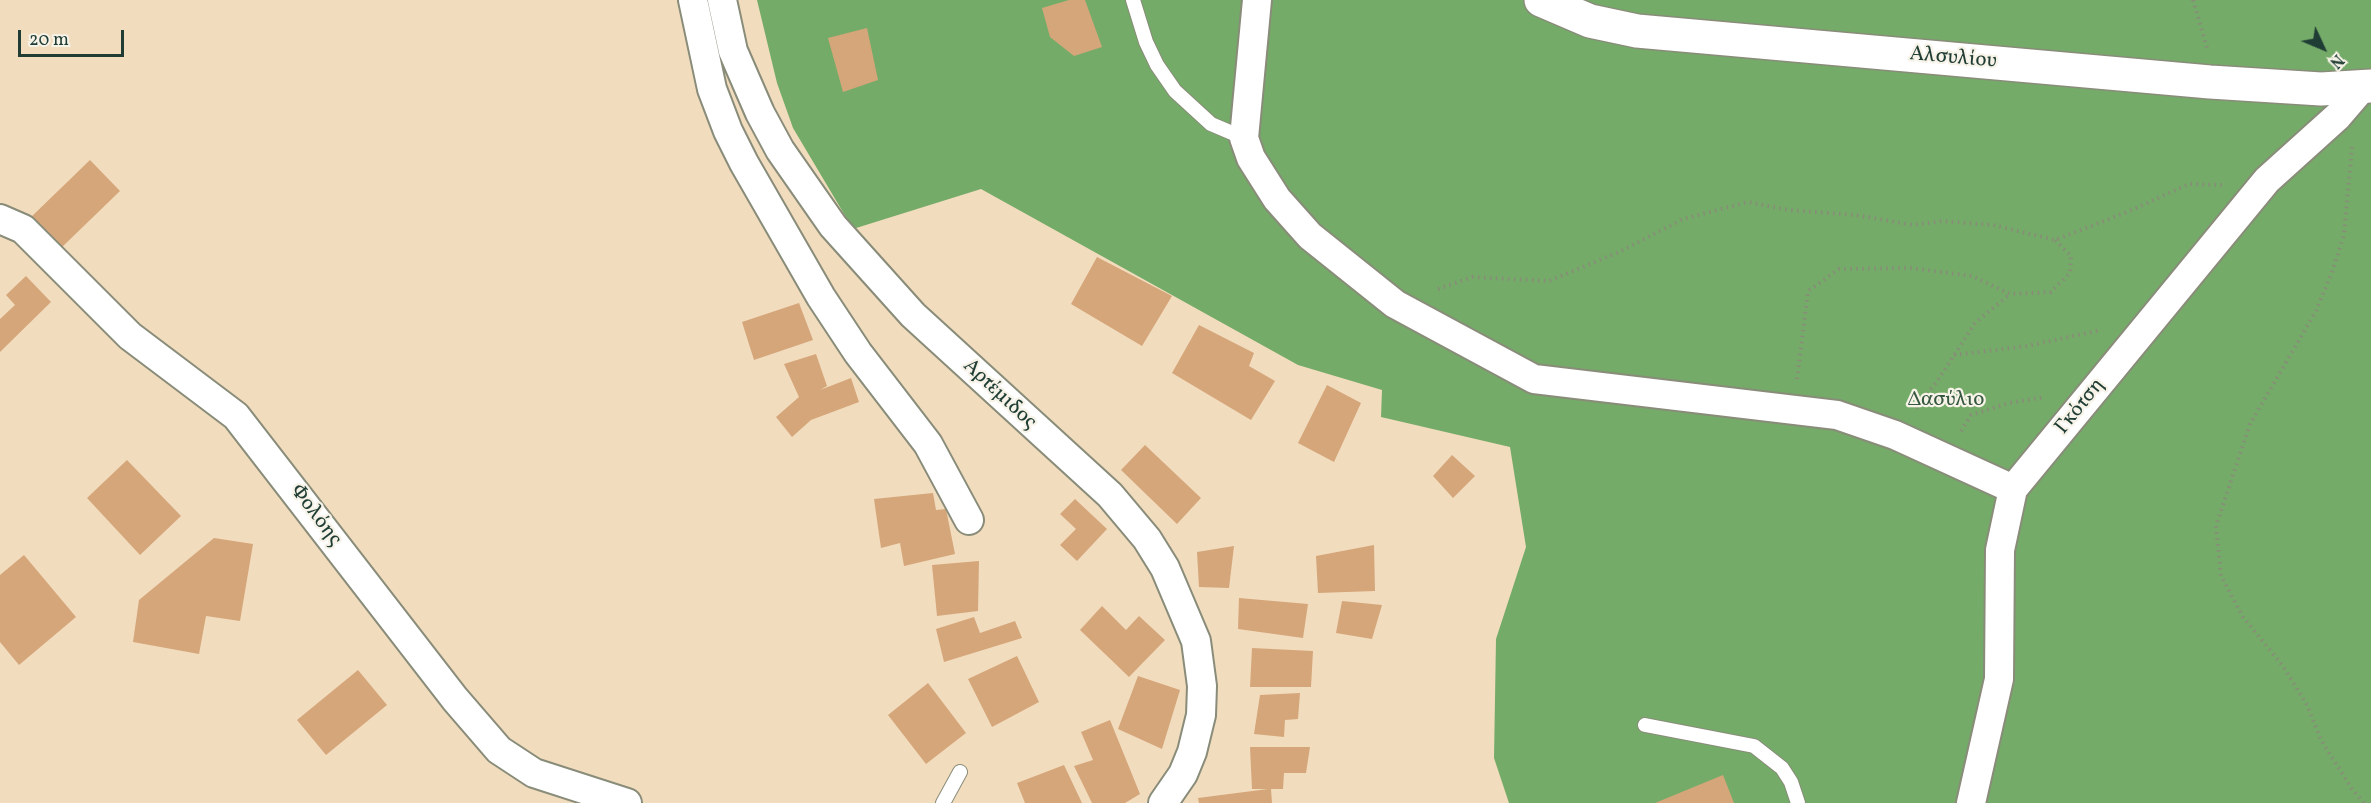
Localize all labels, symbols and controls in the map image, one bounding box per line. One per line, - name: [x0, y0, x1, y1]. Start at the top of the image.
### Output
- scale bar: [21, 18, 128, 56]
- north arrow: [2293, 18, 2353, 78]
- text: 20 m: [29, 28, 69, 53]
- street label: Αλσυλίου: [1908, 43, 1998, 75]
- text: N: [2324, 49, 2348, 72]
- street label: Αρτέμιδος: [957, 354, 1041, 436]
- street label: Γκότση: [2051, 374, 2111, 440]
- park label: Δασύλιο: [1908, 388, 1984, 414]
- street label: Φολόης: [284, 480, 346, 552]

